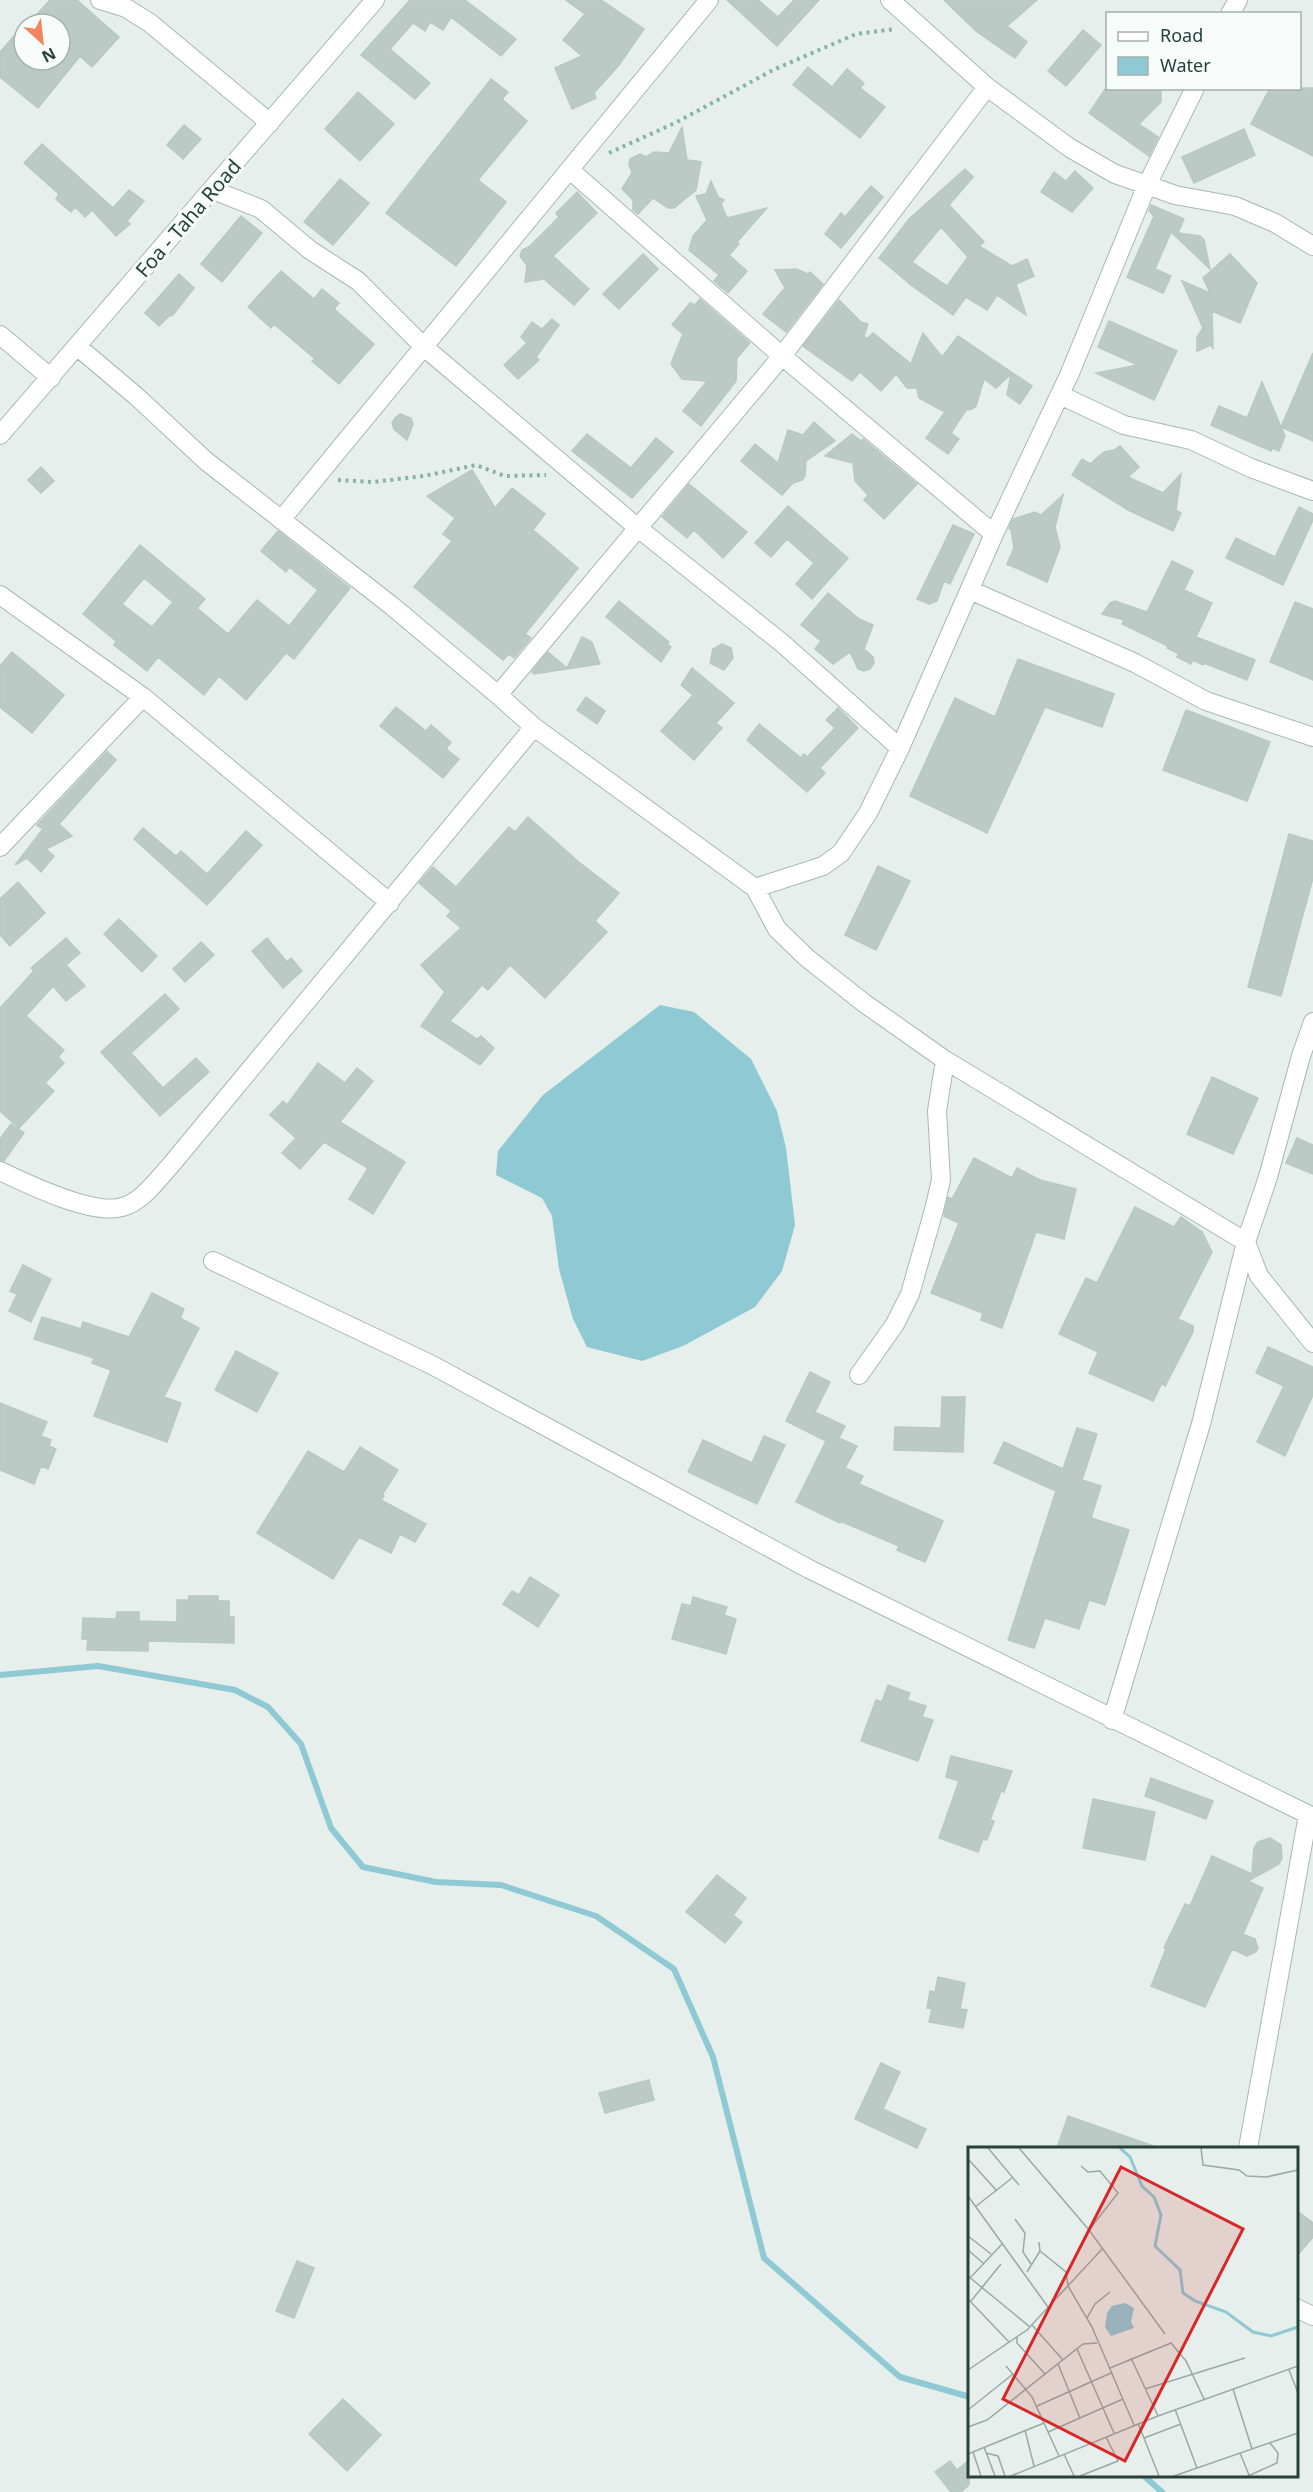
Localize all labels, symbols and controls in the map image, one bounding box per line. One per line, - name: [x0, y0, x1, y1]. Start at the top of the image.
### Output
- north arrow: [12, 12, 72, 72]
- legend: [1106, 12, 1301, 90]
- text: Road: [1160, 23, 1203, 47]
- text: N: [38, 43, 60, 68]
- text: Water: [1160, 53, 1211, 77]
- street label: Foa - Taha Road: [129, 153, 247, 283]
- inset map: [968, 2147, 1298, 2477]

